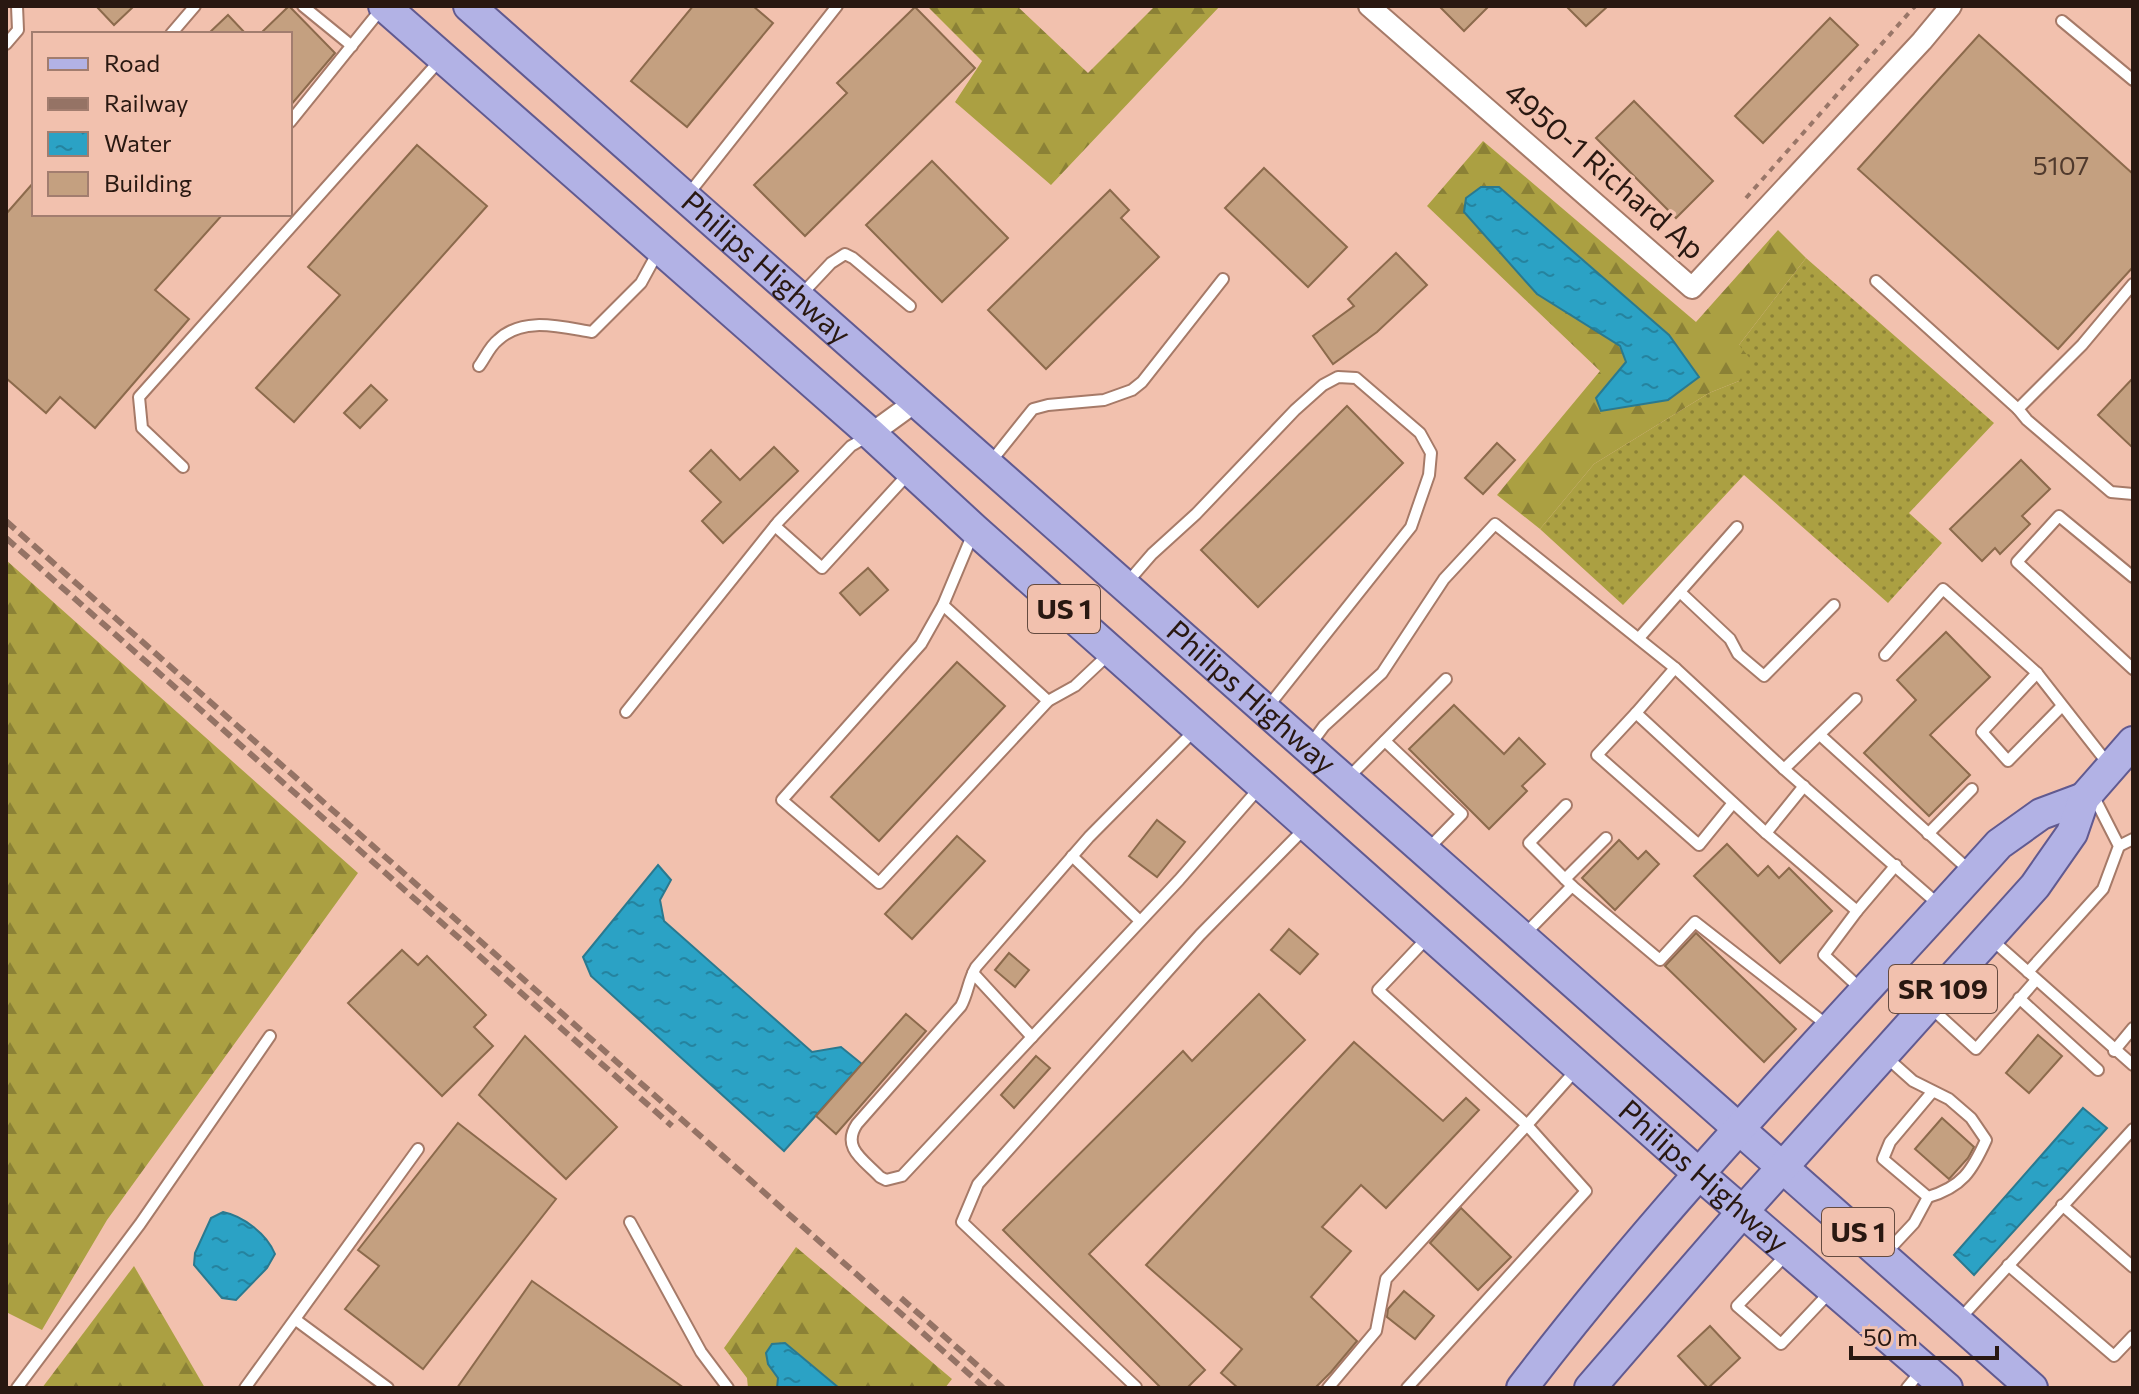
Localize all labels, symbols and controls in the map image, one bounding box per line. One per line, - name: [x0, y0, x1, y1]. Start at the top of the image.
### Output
- legend: [32, 32, 292, 216]
- text: Road: [104, 48, 160, 77]
- street label: 4950-1 Richard Ap: [1498, 72, 1713, 266]
- text: Railway: [104, 88, 189, 117]
- text: Water: [104, 128, 172, 157]
- house number: 5107: [2033, 149, 2089, 180]
- text: Building: [104, 168, 192, 197]
- street label: Philips Highway: [675, 182, 860, 351]
- road number: US 1: [1028, 585, 1100, 633]
- street label: Philips Highway: [1160, 611, 1345, 780]
- road number: SR 109: [1889, 965, 1997, 1013]
- street label: Philips Highway: [1612, 1091, 1798, 1259]
- road number: US 1: [1822, 1208, 1894, 1256]
- scale bar: [1851, 1310, 1997, 1360]
- text: 50 m: [1863, 1322, 1918, 1351]

